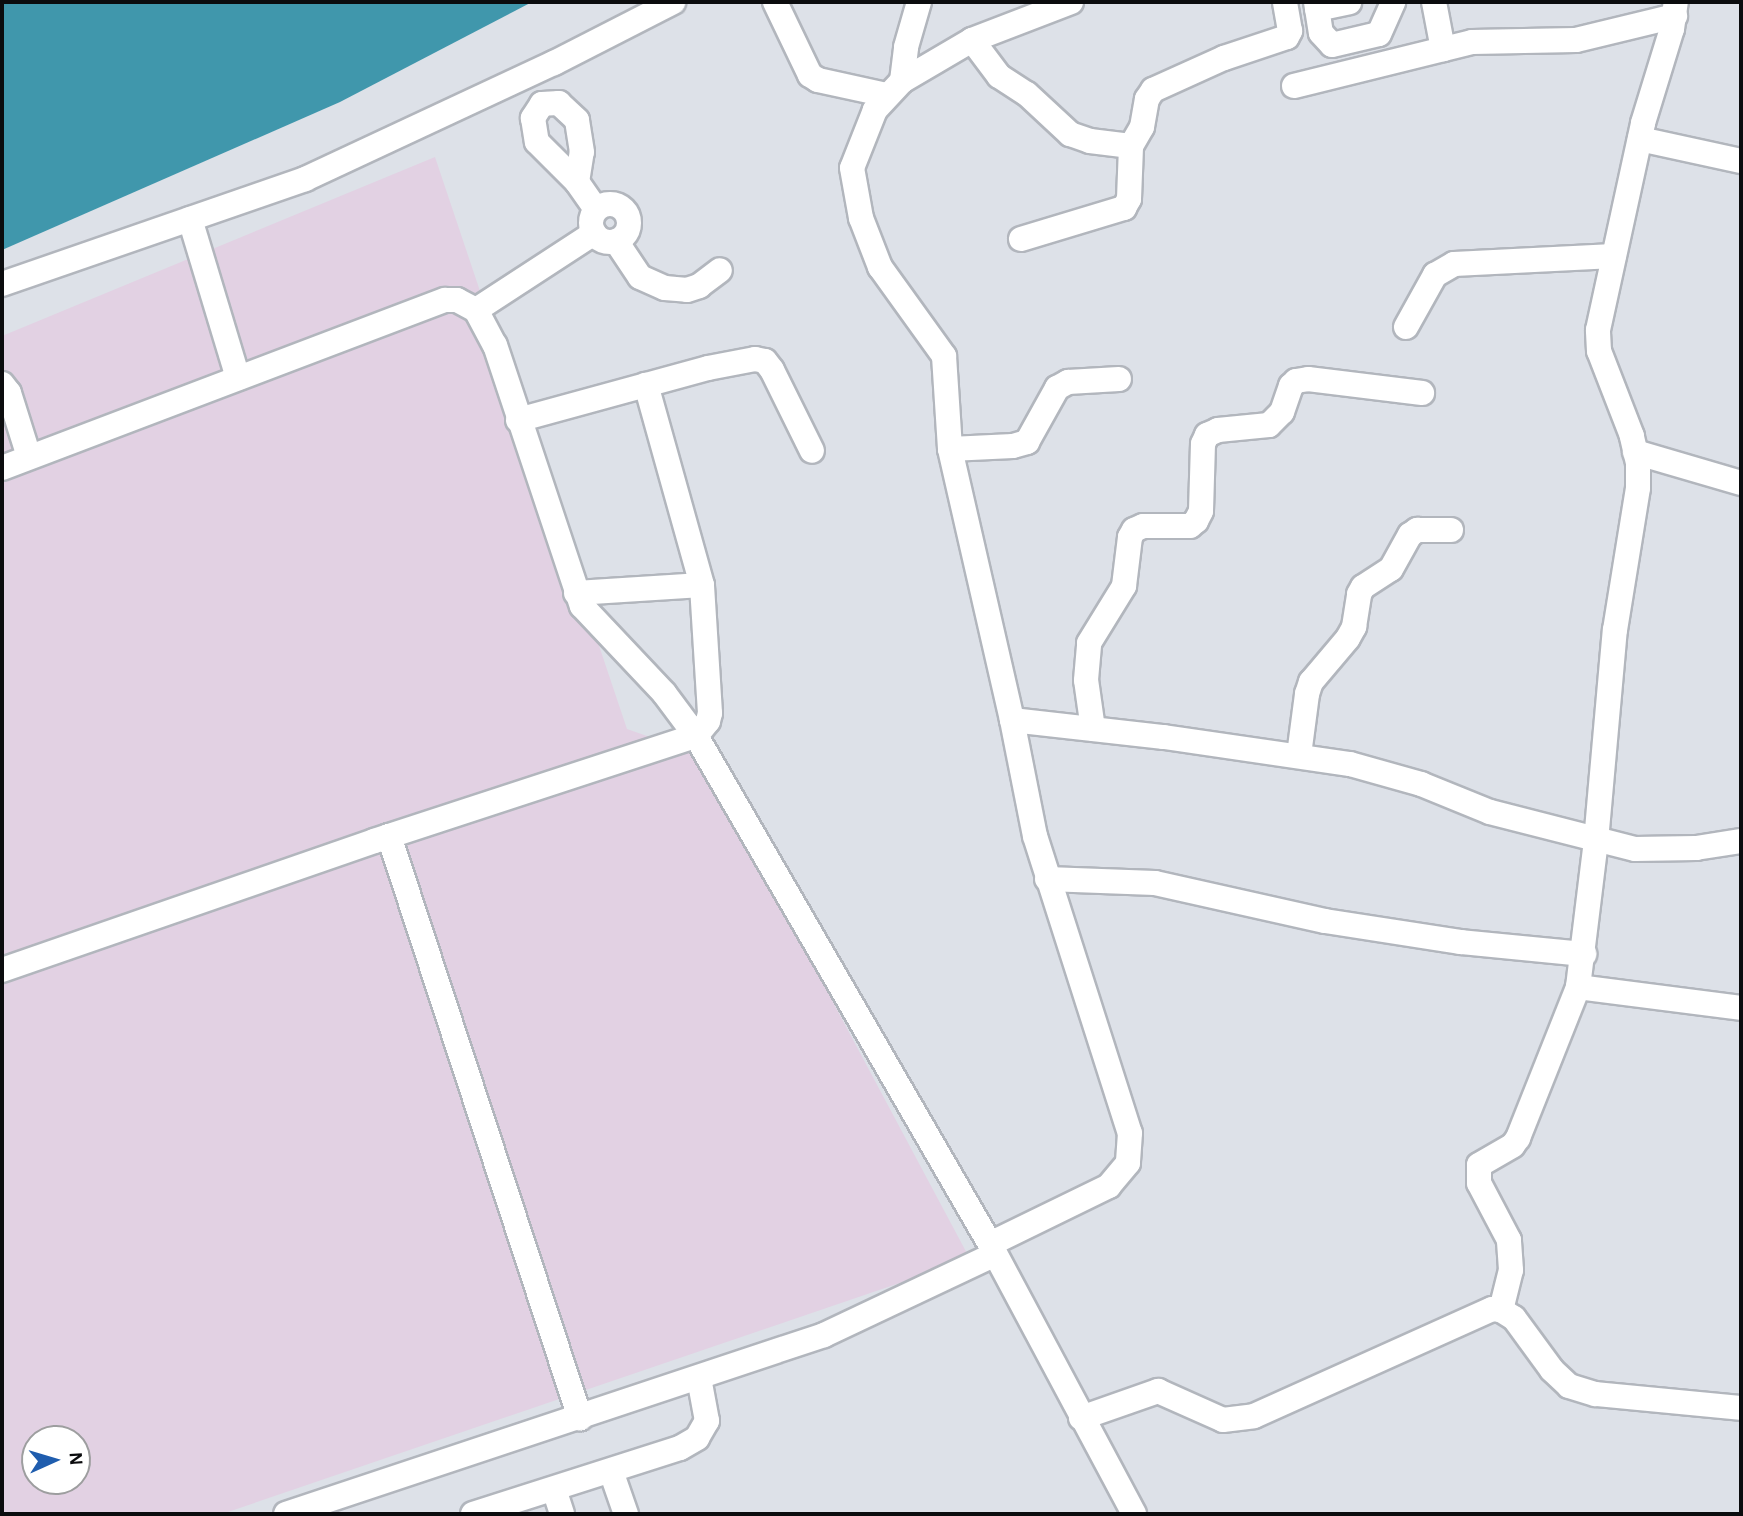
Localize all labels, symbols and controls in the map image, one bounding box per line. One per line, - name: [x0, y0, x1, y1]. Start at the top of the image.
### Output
- north arrow: [21, 1425, 91, 1495]
- text: N: [66, 1451, 85, 1466]

